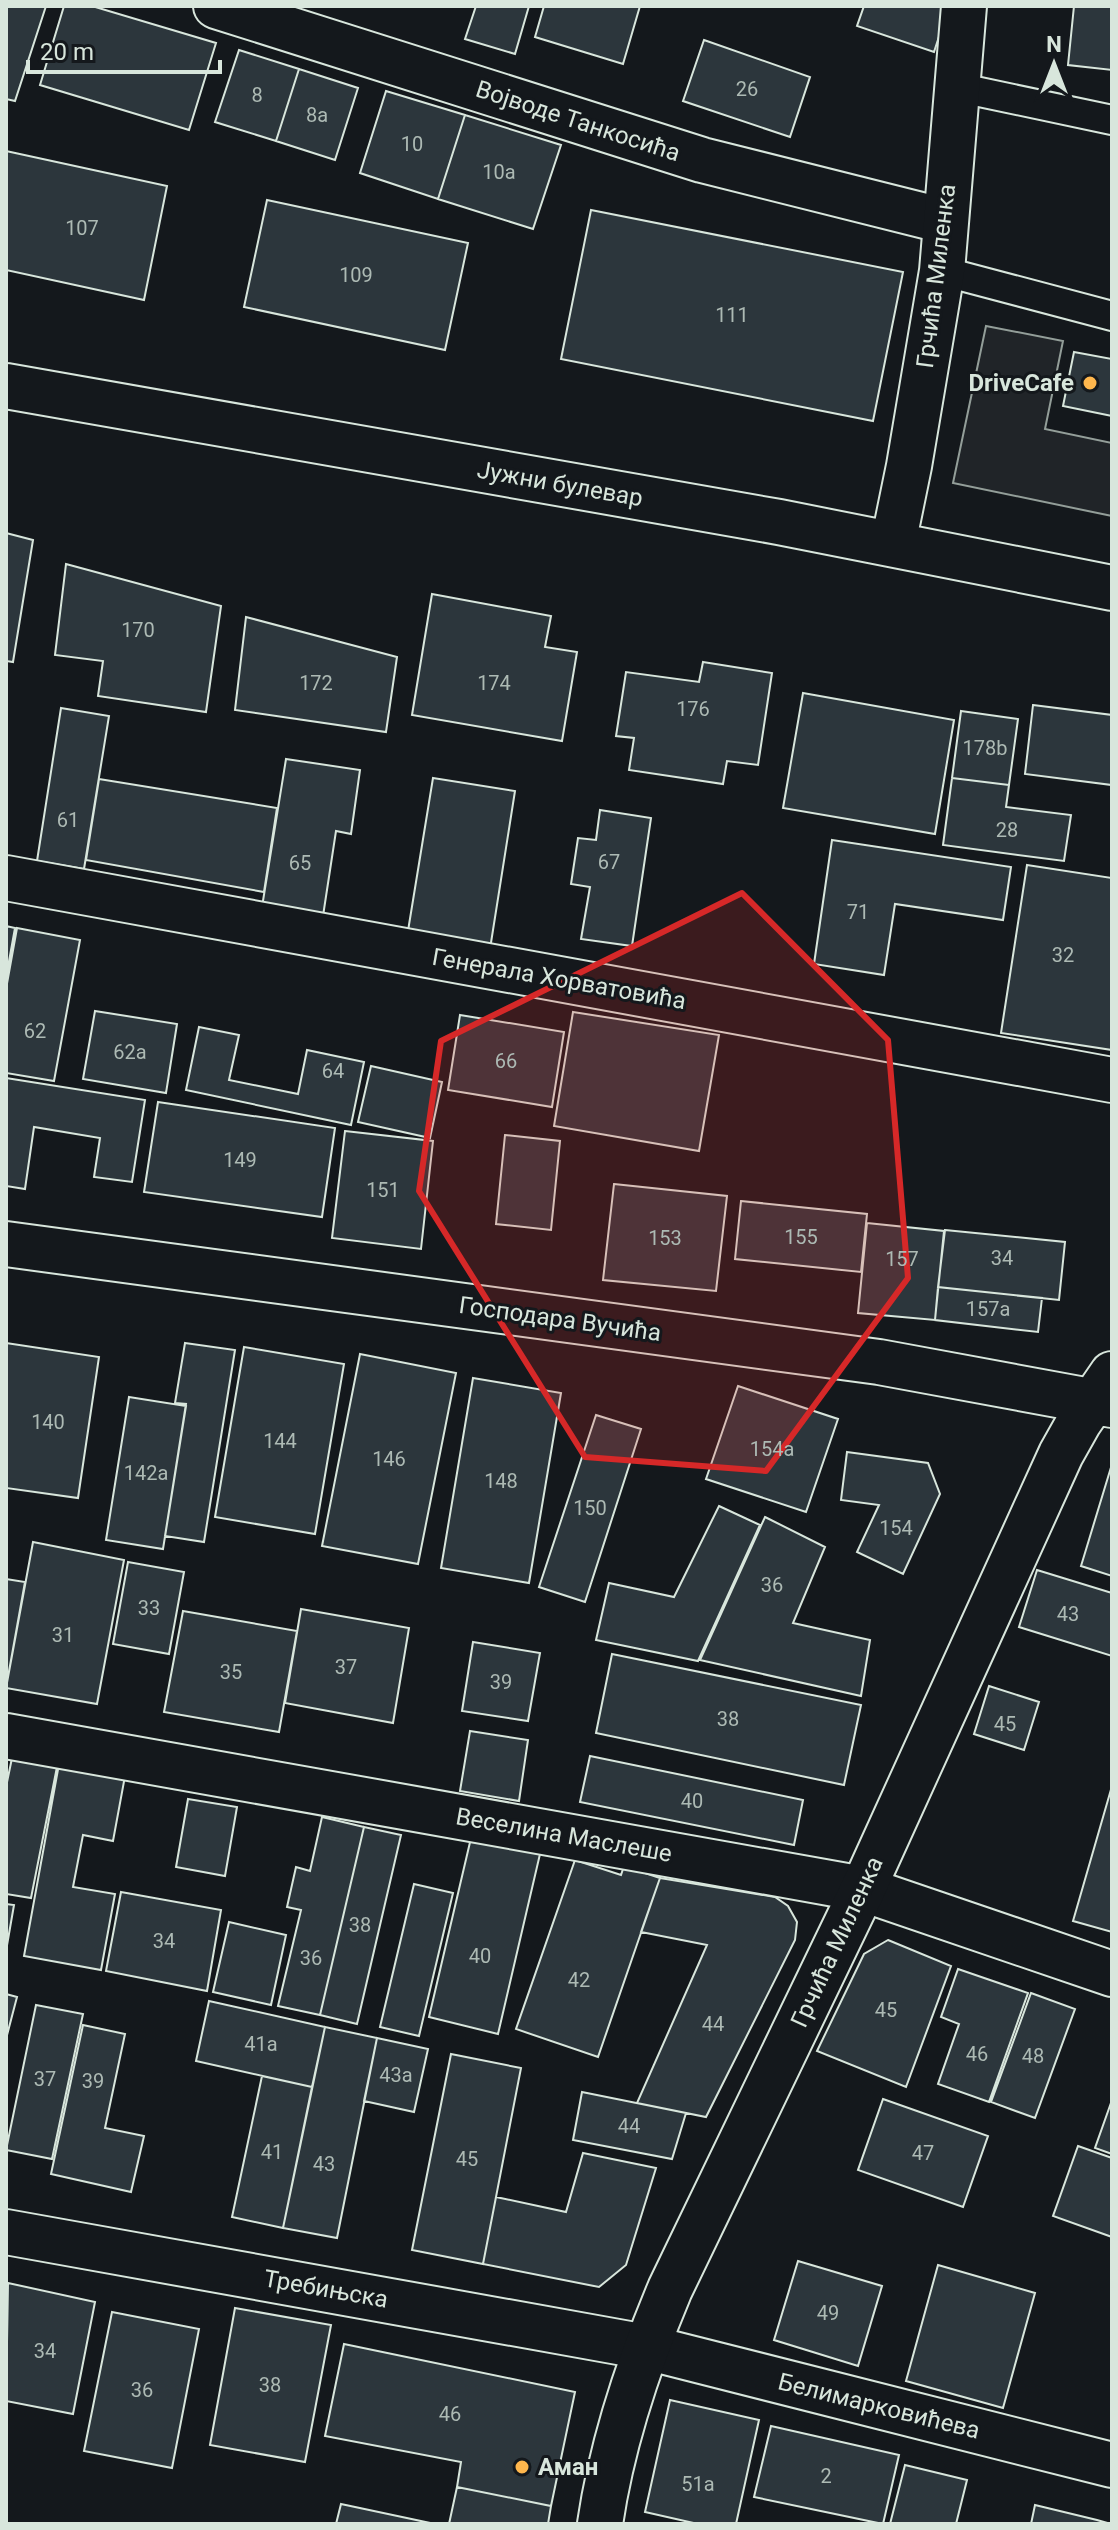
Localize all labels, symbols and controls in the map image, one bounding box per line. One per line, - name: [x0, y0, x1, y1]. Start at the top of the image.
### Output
- scale bar: [28, 24, 220, 74]
- north arrow: [1014, 24, 1094, 104]
- text: N: [1046, 32, 1062, 57]
- text: 20 m: [40, 38, 94, 66]
- street label: Војводе Танкосића: [472, 75, 684, 167]
- house number: 26: [736, 77, 758, 101]
- house number: 8: [251, 83, 263, 107]
- house number: 8a: [306, 103, 328, 127]
- house number: 10: [401, 132, 423, 156]
- house number: 10a: [482, 160, 516, 184]
- street label: Грчића Миленка: [911, 182, 961, 370]
- house number: 107: [65, 216, 99, 240]
- house number: 109: [339, 263, 373, 287]
- house number: 111: [715, 303, 749, 327]
- place label: DriveCafe: [968, 369, 1074, 397]
- marker: DriveCafe: [1081, 374, 1099, 392]
- street label: Јужни булевар: [475, 456, 645, 512]
- house number: 170: [121, 618, 155, 642]
- house number: 172: [299, 671, 333, 695]
- house number: 174: [477, 671, 511, 695]
- house number: 176: [676, 697, 710, 721]
- house number: 178b: [963, 736, 1007, 760]
- house number: 61: [57, 808, 79, 832]
- house number: 28: [996, 818, 1018, 842]
- house number: 67: [598, 850, 620, 874]
- house number: 65: [289, 851, 311, 875]
- house number: 71: [847, 900, 869, 924]
- street label: Генерала Хорватовића: [430, 943, 688, 1015]
- house number: 32: [1052, 943, 1074, 967]
- house number: 62: [24, 1019, 46, 1043]
- house number: 62a: [113, 1040, 147, 1064]
- house number: 66: [495, 1049, 517, 1073]
- house number: 64: [322, 1059, 344, 1083]
- house number: 149: [223, 1148, 257, 1172]
- house number: 151: [366, 1178, 400, 1202]
- house number: 155: [784, 1225, 818, 1249]
- house number: 153: [648, 1226, 682, 1250]
- house number: 34: [991, 1246, 1013, 1270]
- house number: 157: [885, 1247, 919, 1271]
- street label: Господара Вучића: [457, 1291, 663, 1347]
- house number: 157a: [966, 1297, 1010, 1321]
- house number: 140: [31, 1410, 65, 1434]
- house number: 144: [263, 1429, 297, 1453]
- house number: 154a: [750, 1437, 794, 1461]
- house number: 146: [372, 1447, 406, 1471]
- house number: 142a: [124, 1461, 168, 1485]
- house number: 148: [484, 1469, 518, 1493]
- house number: 150: [573, 1496, 607, 1520]
- house number: 154: [879, 1516, 913, 1540]
- house number: 36: [761, 1573, 783, 1597]
- house number: 33: [138, 1596, 160, 1620]
- house number: 43: [1057, 1602, 1079, 1626]
- house number: 31: [52, 1623, 74, 1647]
- house number: 37: [335, 1655, 357, 1679]
- house number: 35: [220, 1660, 242, 1684]
- house number: 39: [490, 1670, 512, 1694]
- house number: 38: [717, 1707, 739, 1731]
- house number: 45: [994, 1712, 1016, 1736]
- house number: 40: [681, 1789, 703, 1813]
- street label: Веселина Маслеше: [454, 1802, 674, 1868]
- street label: Грчића Миленка: [785, 1852, 889, 2032]
- house number: 38: [349, 1913, 371, 1937]
- house number: 34: [153, 1929, 175, 1953]
- house number: 40: [469, 1944, 491, 1968]
- house number: 36: [300, 1946, 322, 1970]
- house number: 42: [568, 1968, 590, 1992]
- house number: 45: [875, 1998, 897, 2022]
- house number: 44: [702, 2012, 724, 2036]
- house number: 41a: [244, 2032, 278, 2056]
- house number: 46: [966, 2042, 988, 2066]
- house number: 48: [1022, 2044, 1044, 2068]
- house number: 43a: [379, 2063, 413, 2087]
- house number: 37: [34, 2067, 56, 2091]
- house number: 39: [82, 2069, 104, 2093]
- house number: 44: [618, 2114, 640, 2138]
- house number: 41: [261, 2140, 283, 2164]
- house number: 47: [912, 2141, 934, 2165]
- house number: 45: [456, 2147, 478, 2171]
- house number: 43: [313, 2152, 335, 2176]
- street label: Требињска: [262, 2264, 390, 2314]
- house number: 49: [817, 2301, 839, 2325]
- house number: 34: [34, 2339, 56, 2363]
- street label: Белимарковићева: [775, 2367, 983, 2445]
- house number: 38: [259, 2373, 281, 2397]
- house number: 36: [131, 2378, 153, 2402]
- house number: 46: [439, 2402, 461, 2426]
- place label: Аман: [538, 2453, 598, 2481]
- marker: Аман: [513, 2458, 531, 2476]
- house number: 2: [820, 2464, 832, 2488]
- house number: 51a: [681, 2472, 715, 2496]

